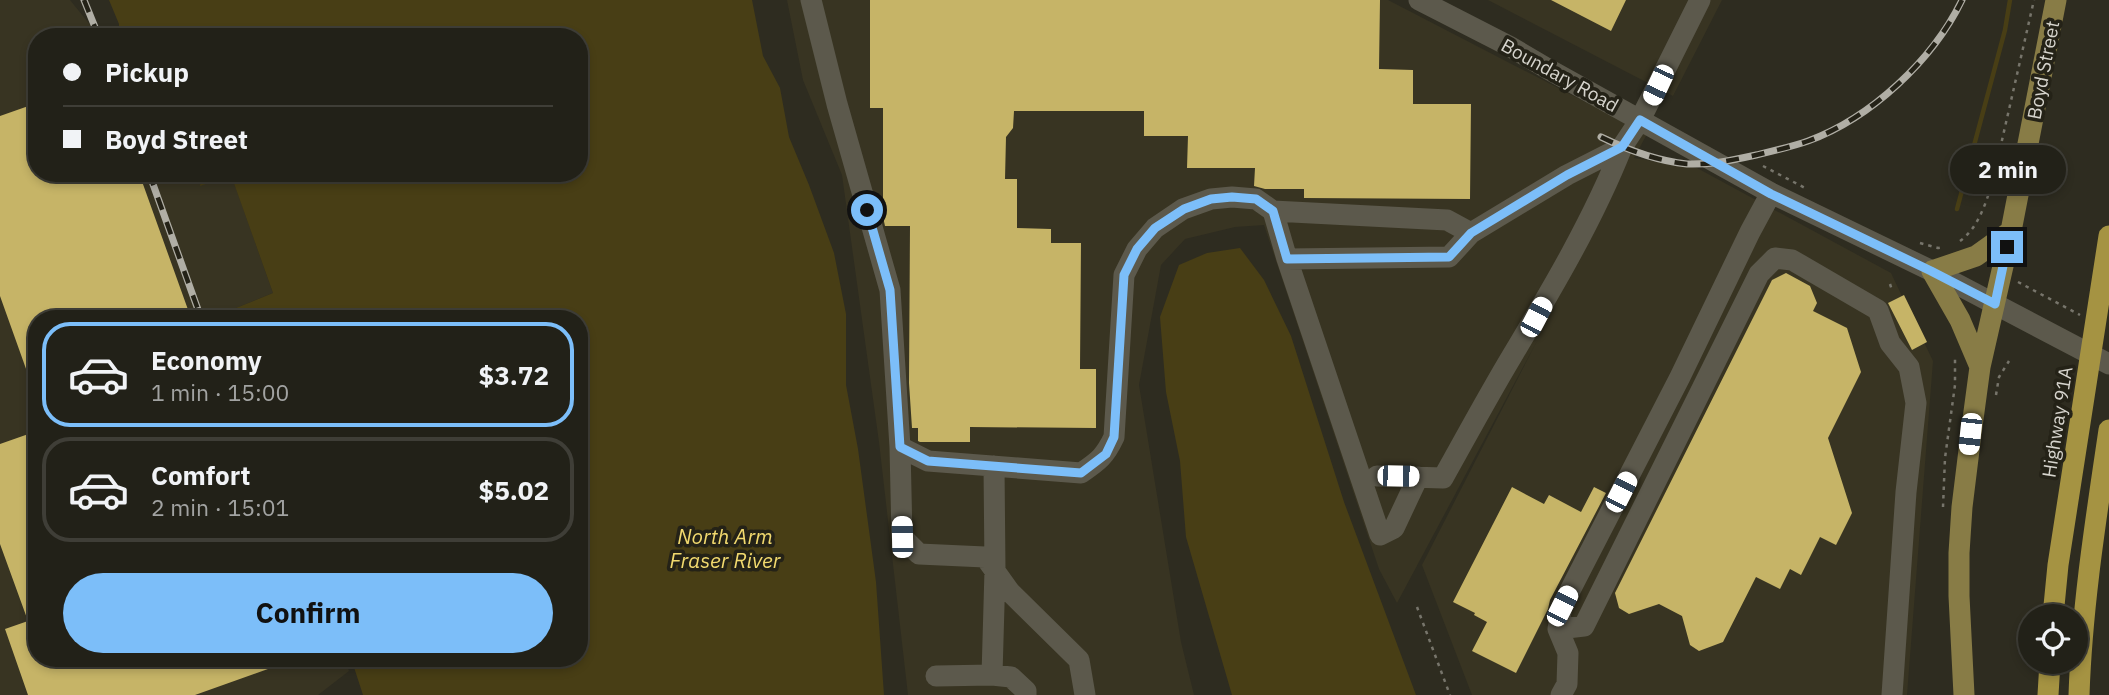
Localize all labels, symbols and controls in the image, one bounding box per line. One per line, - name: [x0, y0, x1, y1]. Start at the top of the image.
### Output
- street label: Boyd Street: [2022, 19, 2064, 121]
- street label: Boundary Road: [1497, 33, 1623, 117]
- text: Pickup: [105, 55, 189, 89]
- car: [1640, 62, 1677, 108]
- text: Boyd Street: [105, 122, 248, 156]
- callout: 2 min: [1949, 146, 2065, 194]
- text: 2 min: [1978, 154, 2038, 184]
- route start: [851, 194, 883, 226]
- route end: [1991, 231, 2023, 263]
- car: [1517, 294, 1556, 340]
- icon: car: [67, 343, 130, 406]
- text: Economy: [151, 343, 262, 377]
- text: $3.72: [479, 358, 549, 392]
- street label: Highway 91A: [2036, 365, 2078, 479]
- text: 1 min · 15:00: [151, 377, 289, 407]
- car: [1958, 412, 1983, 456]
- icon: car: [67, 458, 130, 521]
- text: Comfort: [151, 458, 250, 492]
- car: [1377, 465, 1420, 487]
- car: [1603, 469, 1640, 515]
- text: $5.02: [479, 473, 549, 507]
- text: 2 min · 15:01: [151, 492, 289, 522]
- car: [892, 516, 913, 558]
- water label: North Arm Fraser River: [670, 522, 782, 574]
- button: Confirm: [63, 573, 553, 653]
- car: [1544, 583, 1581, 629]
- map controls: [2018, 604, 2088, 674]
- button: locate: [2018, 604, 2088, 674]

